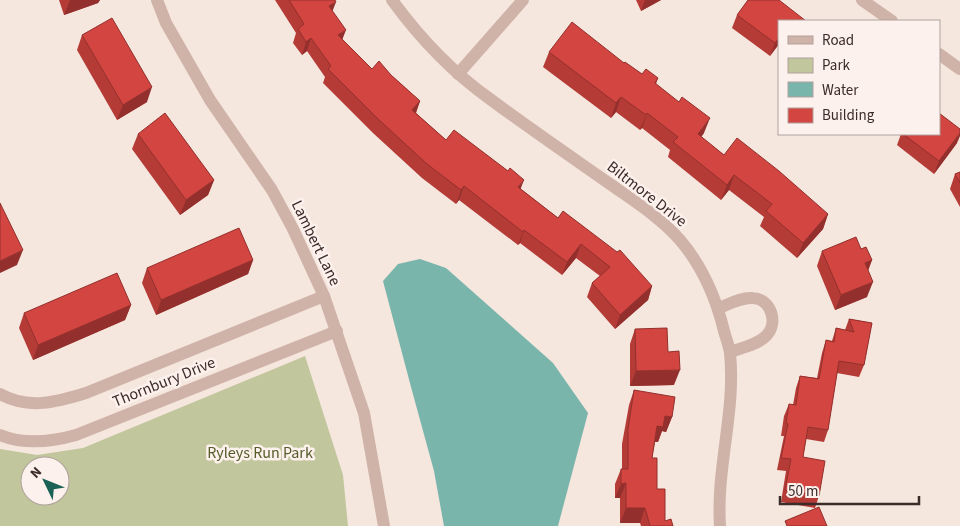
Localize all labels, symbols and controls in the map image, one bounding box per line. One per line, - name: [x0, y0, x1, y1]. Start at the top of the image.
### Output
- legend: [778, 20, 940, 135]
- text: Road: [822, 30, 854, 51]
- text: Park: [822, 55, 851, 76]
- text: Water: [822, 80, 859, 101]
- text: Building: [822, 105, 875, 126]
- street label: Biltmore Drive: [602, 156, 692, 232]
- street label: Lambert Lane: [286, 197, 346, 289]
- street label: Thornbury Drive: [109, 351, 219, 413]
- park label: Ryleys Run Park: [207, 442, 313, 464]
- north arrow: [20, 456, 70, 506]
- text: N: [26, 463, 47, 483]
- scale bar: [780, 474, 919, 506]
- text: 50 m: [788, 481, 818, 502]

